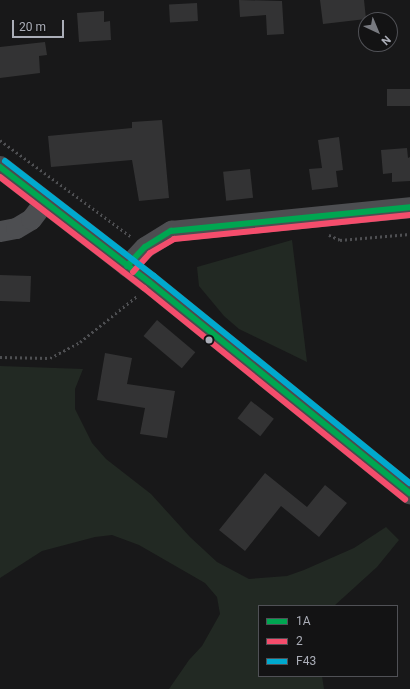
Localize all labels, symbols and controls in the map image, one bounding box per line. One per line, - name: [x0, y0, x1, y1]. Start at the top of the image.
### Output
- scale bar: [14, 12, 66, 38]
- north arrow: [358, 12, 398, 52]
- text: 20 m: [19, 20, 46, 34]
- text: N: [379, 33, 393, 48]
- unlabelled marker: [204, 335, 214, 345]
- legend: [258, 605, 398, 677]
- text: 1A: [296, 614, 311, 628]
- text: 2: [296, 634, 303, 648]
- text: F43: [296, 654, 316, 668]

